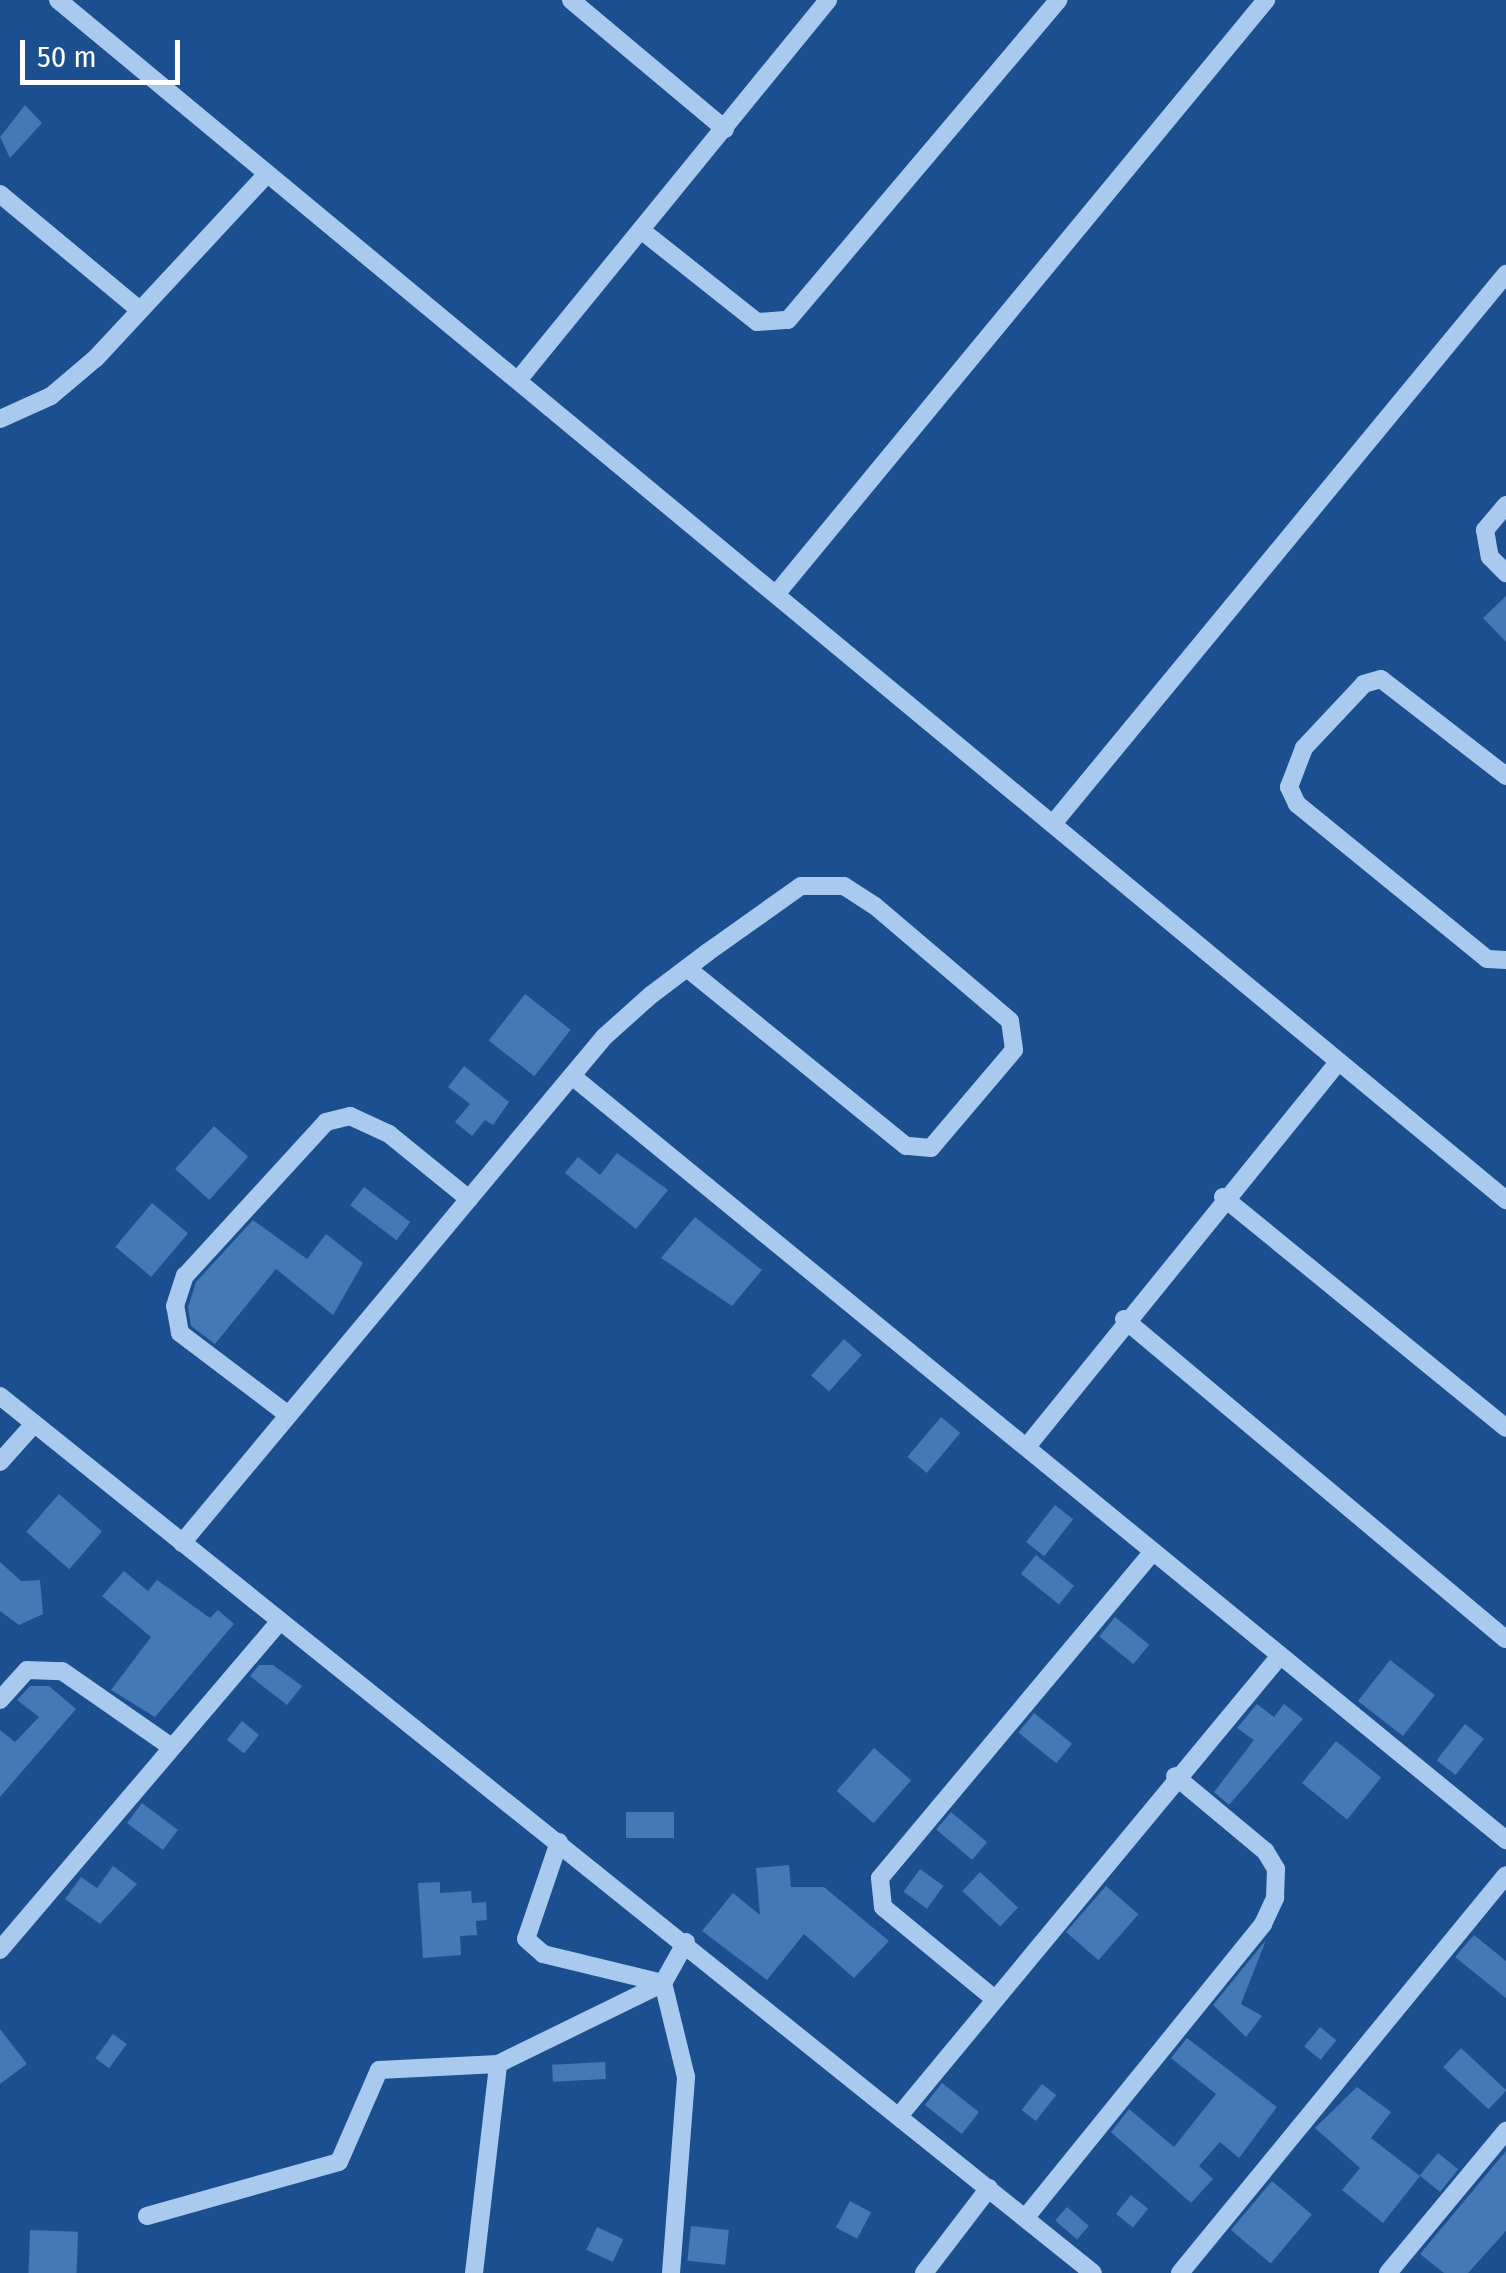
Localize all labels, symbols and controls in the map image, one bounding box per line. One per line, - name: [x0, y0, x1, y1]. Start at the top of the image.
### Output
- scale bar: [25, 20, 185, 82]
- text: 50 m: [37, 39, 97, 75]

